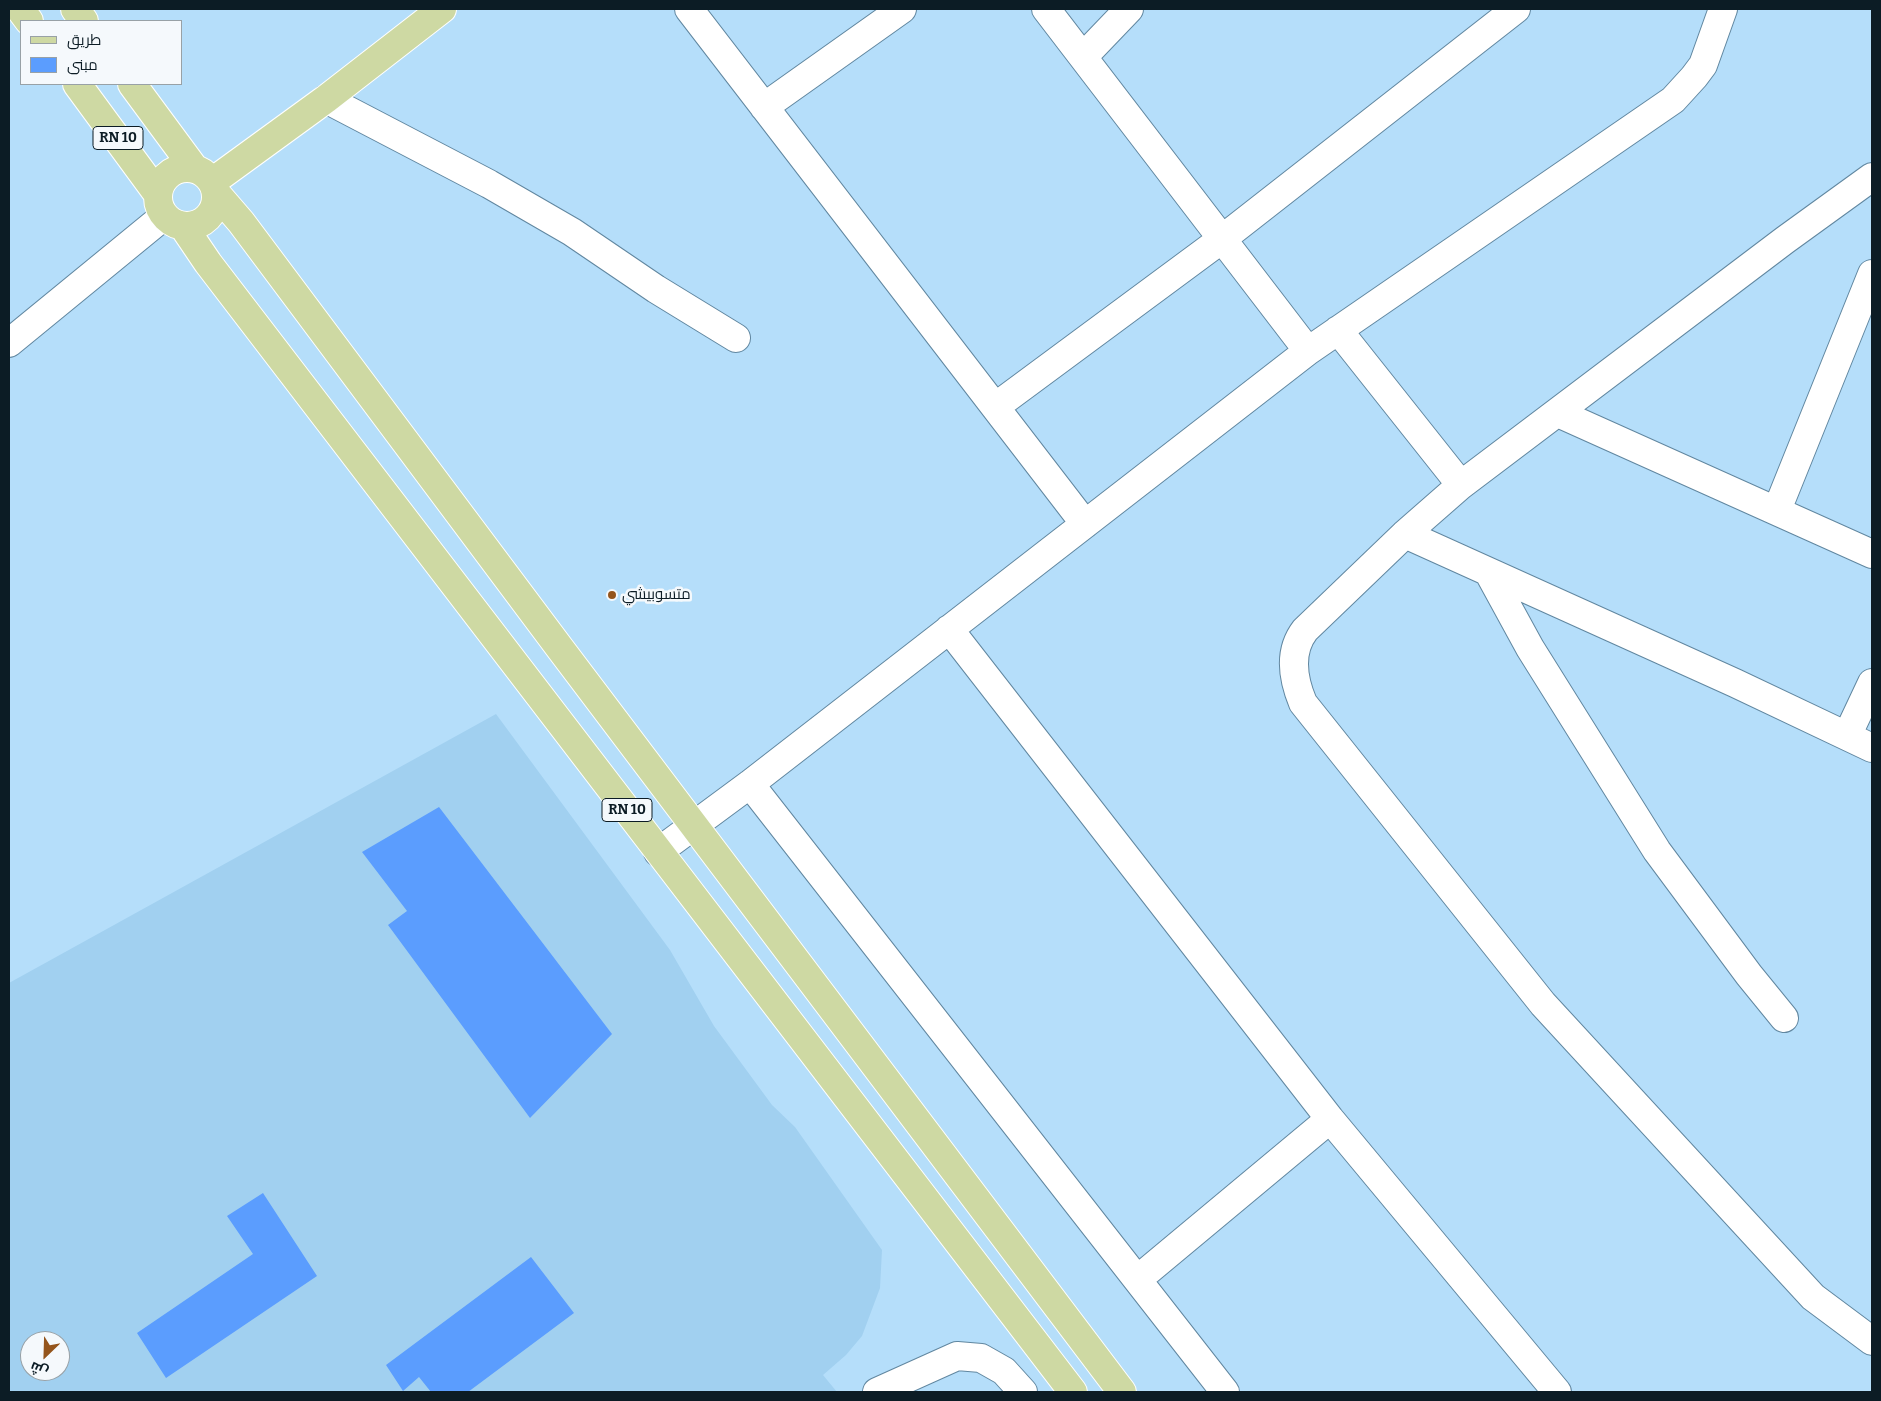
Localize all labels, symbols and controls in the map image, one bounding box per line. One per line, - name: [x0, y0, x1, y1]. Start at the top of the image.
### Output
- legend: [20, 20, 182, 85]
- text: طريق: [67, 31, 101, 49]
- text: مبنى: [67, 56, 98, 74]
- road number: RN 10: [93, 126, 143, 150]
- place label: متسوبيشي: [622, 586, 691, 604]
- marker: متسوبيشي: [606, 589, 618, 601]
- road number: RN 10: [602, 798, 652, 822]
- north arrow: [20, 1331, 70, 1381]
- text: ش: [27, 1358, 51, 1381]

